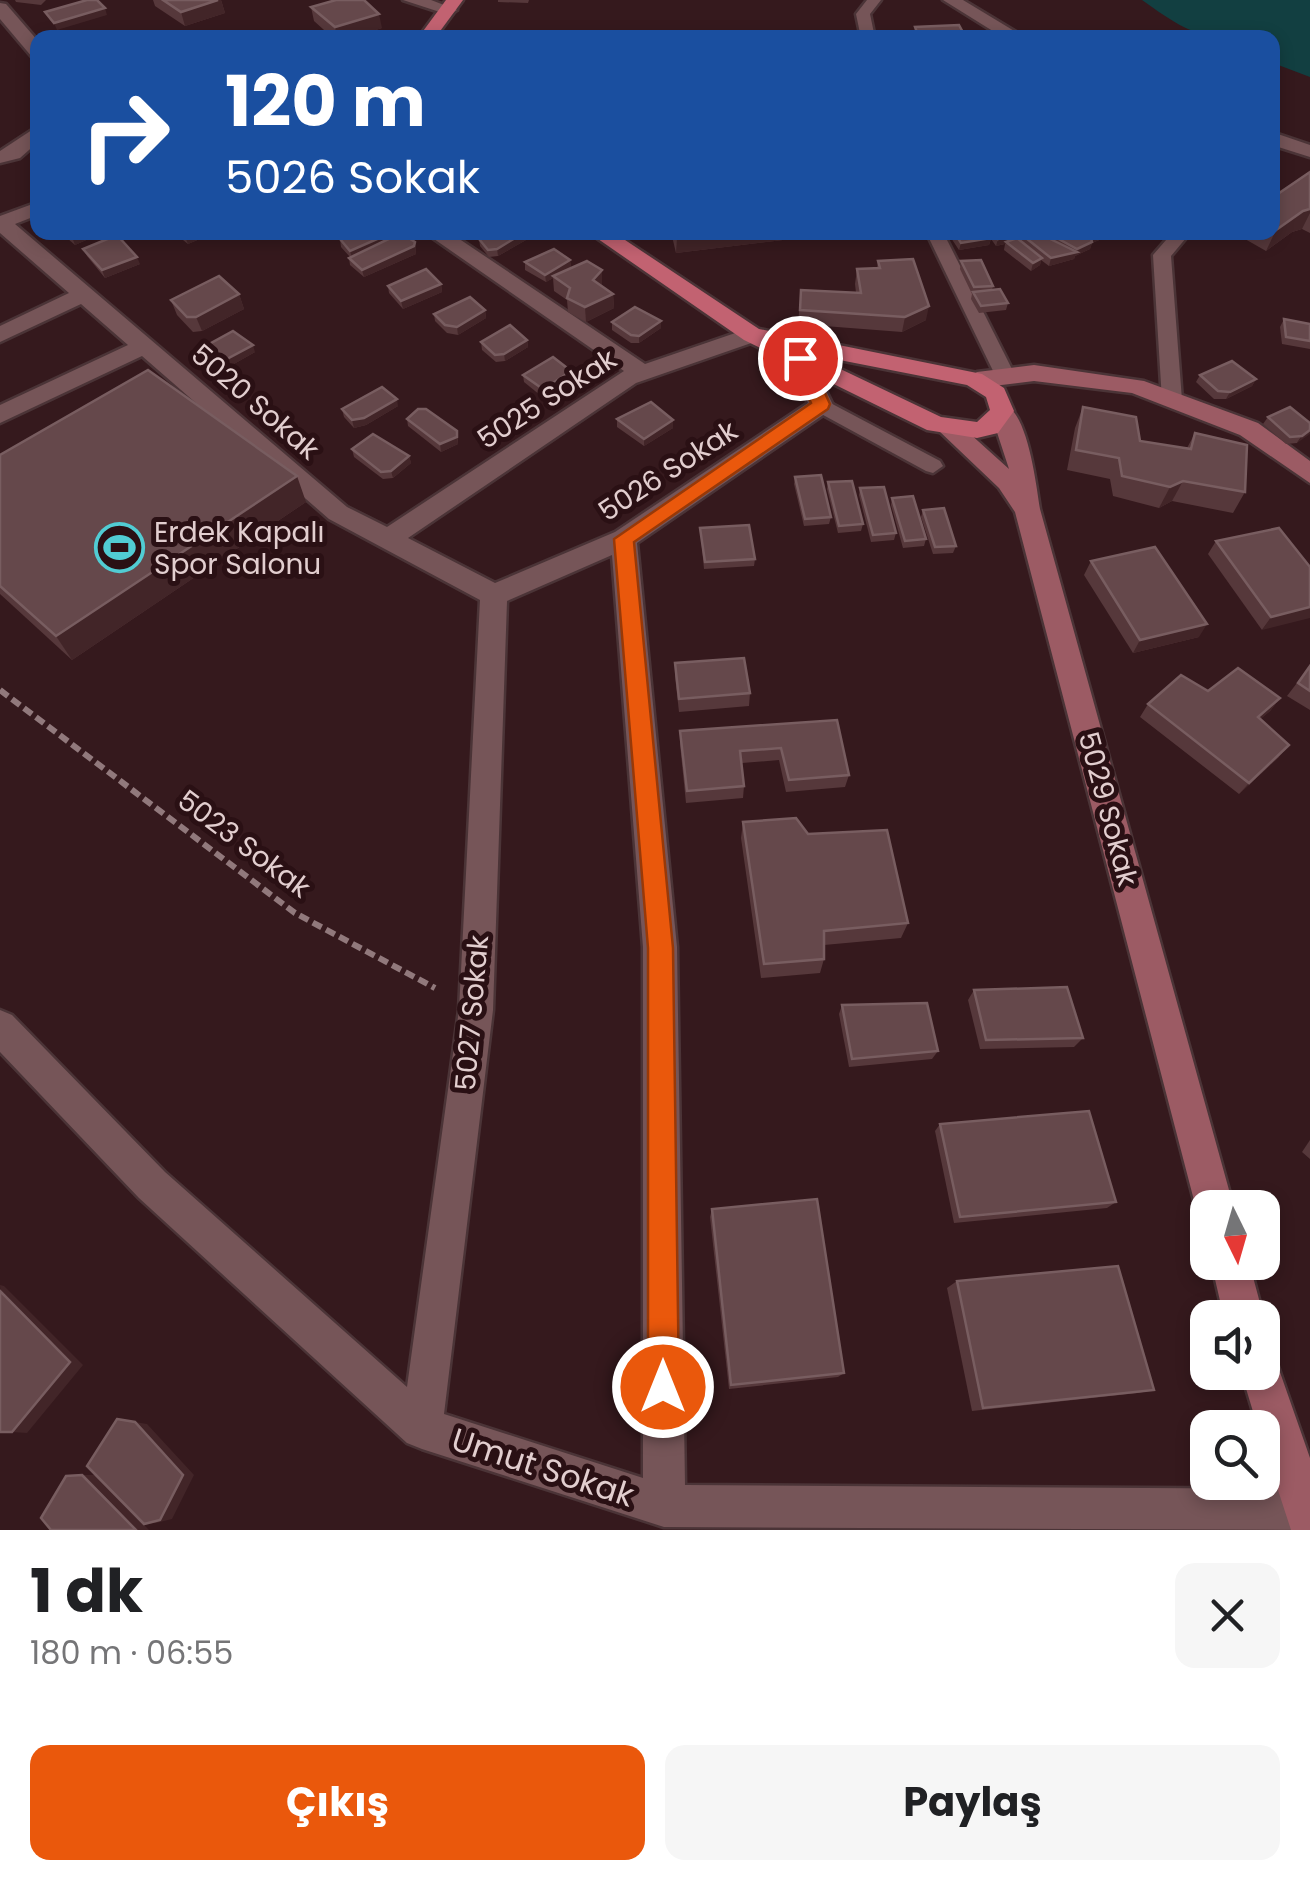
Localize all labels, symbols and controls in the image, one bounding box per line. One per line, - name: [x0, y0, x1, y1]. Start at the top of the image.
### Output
- text: 120 m: [225, 52, 426, 151]
- icon: right: [60, 70, 190, 200]
- text: 5026 Sokak: [225, 146, 480, 209]
- pin: [758, 316, 843, 401]
- icon: arrive: [773, 331, 828, 386]
- street label: 5020 Sokak: [182, 335, 328, 469]
- street label: 5025 Sokak: [470, 339, 625, 459]
- street label: 5026 Sokak: [591, 411, 746, 531]
- place label: Erdek Kapalı Spor Salonu: [154, 513, 324, 584]
- sports icon: Erdek Kapalı Spor Salonu: [93, 522, 145, 574]
- street label: 5029 Sokak: [1069, 727, 1147, 891]
- street label: 5023 Sokak: [169, 781, 319, 907]
- street label: 5027 Sokak: [446, 933, 498, 1092]
- north arrow: [1190, 1190, 1280, 1280]
- map controls: [1190, 1190, 1280, 1500]
- button: sound: [1190, 1300, 1280, 1390]
- position arrow: [611, 1335, 715, 1439]
- button: search: [1190, 1410, 1280, 1500]
- street label: Umut Sokak: [446, 1416, 640, 1518]
- text: 1 dk: [30, 1549, 143, 1633]
- button: close: [1175, 1563, 1280, 1668]
- text: 180 m · 06:55: [30, 1630, 233, 1675]
- button: Çıkış: [30, 1745, 645, 1860]
- button: Paylaş: [665, 1745, 1280, 1860]

